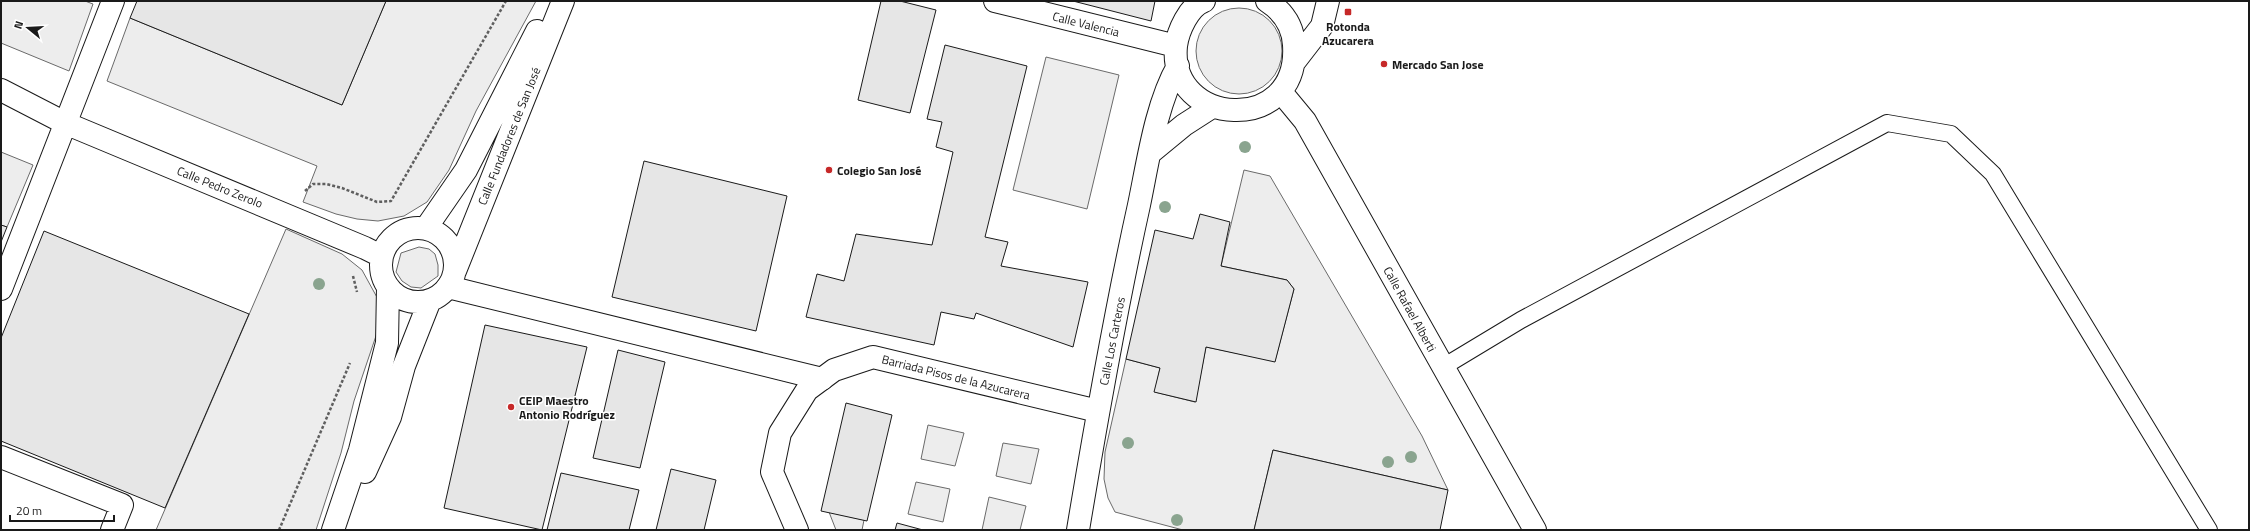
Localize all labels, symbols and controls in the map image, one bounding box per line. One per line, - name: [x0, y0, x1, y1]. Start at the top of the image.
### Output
- street label: Calle Valencia: [1050, 6, 1122, 42]
- marker: Rotonda Azucarera: [1343, 7, 1353, 17]
- north arrow: [8, 8, 48, 48]
- place label: Rotonda Azucarera: [1322, 17, 1374, 50]
- text: N: [10, 19, 27, 31]
- place label: Mercado San Jose: [1392, 55, 1484, 74]
- marker: Mercado San Jose: [1379, 59, 1389, 69]
- street label: Calle Fundadores de San José: [473, 64, 545, 208]
- street label: Calle Pedro Zerolo: [174, 161, 266, 213]
- place label: Colegio San José: [837, 161, 921, 180]
- marker: Colegio San José: [824, 165, 834, 175]
- street label: Calle Rafael Alberti: [1379, 263, 1441, 355]
- street label: Calle Los Carteros: [1094, 295, 1130, 387]
- street label: Barriada Pisos de la Azucarera: [880, 349, 1032, 405]
- place label: CEIP Maestro Antonio Rodríguez: [519, 391, 615, 424]
- marker: CEIP Maestro Antonio Rodríguez: [506, 402, 516, 412]
- scale bar: [10, 497, 114, 523]
- text: 20 m: [16, 501, 42, 520]

